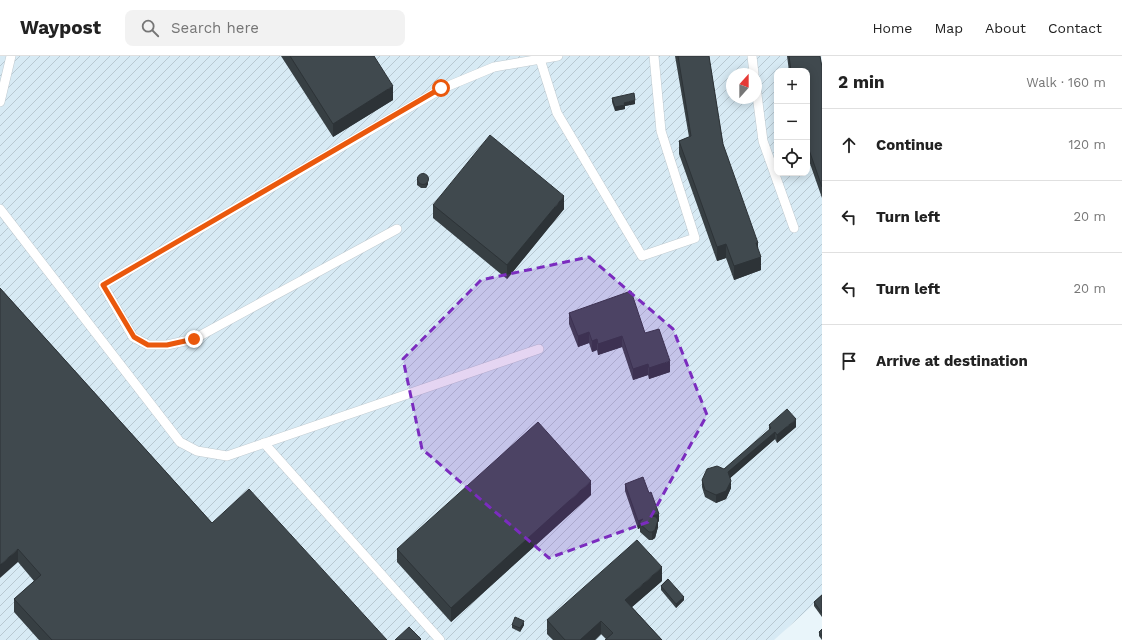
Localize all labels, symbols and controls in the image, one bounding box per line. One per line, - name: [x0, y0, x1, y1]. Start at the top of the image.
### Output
- search box: [125, 10, 405, 46]
- text: Waypost: [20, 16, 101, 39]
- icon: search: [139, 17, 161, 39]
- text: Search here: [171, 19, 259, 37]
- text: Home: [872, 20, 912, 36]
- text: Map: [934, 20, 963, 36]
- text: About: [985, 20, 1026, 36]
- text: Contact: [1048, 20, 1102, 36]
- north arrow: [726, 68, 762, 104]
- map controls: [774, 68, 810, 176]
- button: +: [774, 68, 810, 104]
- text: 2 min: [838, 72, 884, 92]
- text: Walk · 160 m: [1026, 75, 1106, 90]
- route start: [432, 79, 450, 97]
- button: −: [774, 104, 810, 140]
- icon: ahead: [838, 134, 860, 156]
- text: Continue: [876, 136, 943, 154]
- text: 120 m: [1068, 137, 1106, 152]
- button: locate: [774, 140, 810, 176]
- icon: left: [838, 206, 860, 228]
- text: Turn left: [876, 208, 940, 226]
- text: 20 m: [1074, 209, 1106, 224]
- icon: left: [838, 278, 860, 300]
- text: Turn left: [876, 280, 940, 298]
- text: 20 m: [1074, 281, 1106, 296]
- route end: [185, 330, 203, 348]
- icon: arrive: [838, 350, 860, 372]
- text: Arrive at destination: [876, 352, 1028, 370]

